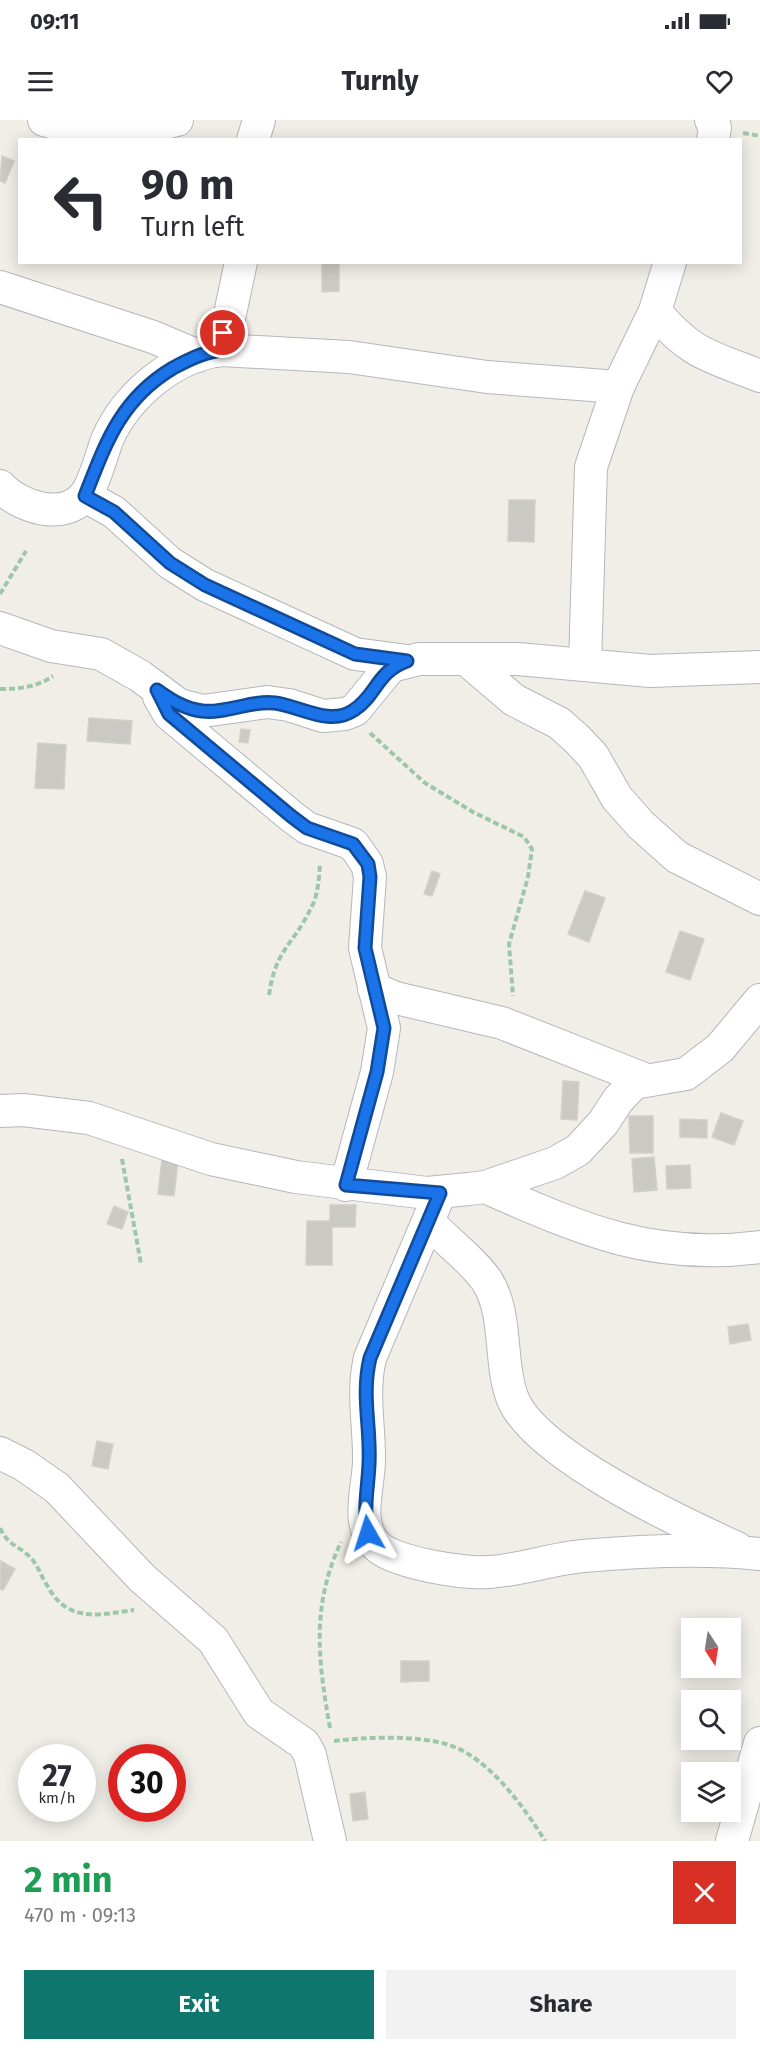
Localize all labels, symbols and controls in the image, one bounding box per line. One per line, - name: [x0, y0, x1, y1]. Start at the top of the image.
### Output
- text: 09:11: [30, 8, 80, 35]
- icon: menu: [24, 65, 57, 98]
- text: Turnly: [341, 65, 419, 97]
- icon: heart: [703, 65, 736, 98]
- text: 90 m: [141, 160, 235, 210]
- icon: left: [42, 162, 120, 240]
- text: Turn left: [141, 211, 244, 243]
- pin: [197, 307, 248, 358]
- icon: arrive: [206, 316, 239, 349]
- position arrow: [336, 1501, 400, 1565]
- north arrow: [681, 1618, 741, 1678]
- map controls: [681, 1618, 741, 1822]
- button: search: [681, 1690, 741, 1750]
- speed limit sign: 30: [108, 1744, 186, 1822]
- text: 27: [42, 1758, 72, 1794]
- button: layers: [681, 1762, 741, 1822]
- text: km/h: [38, 1789, 76, 1807]
- text: 2 min: [24, 1858, 113, 1902]
- button: close: [673, 1861, 736, 1924]
- text: 470 m · 09:13: [24, 1903, 136, 1927]
- button: Exit: [24, 1970, 374, 2039]
- button: Share: [386, 1970, 736, 2039]

